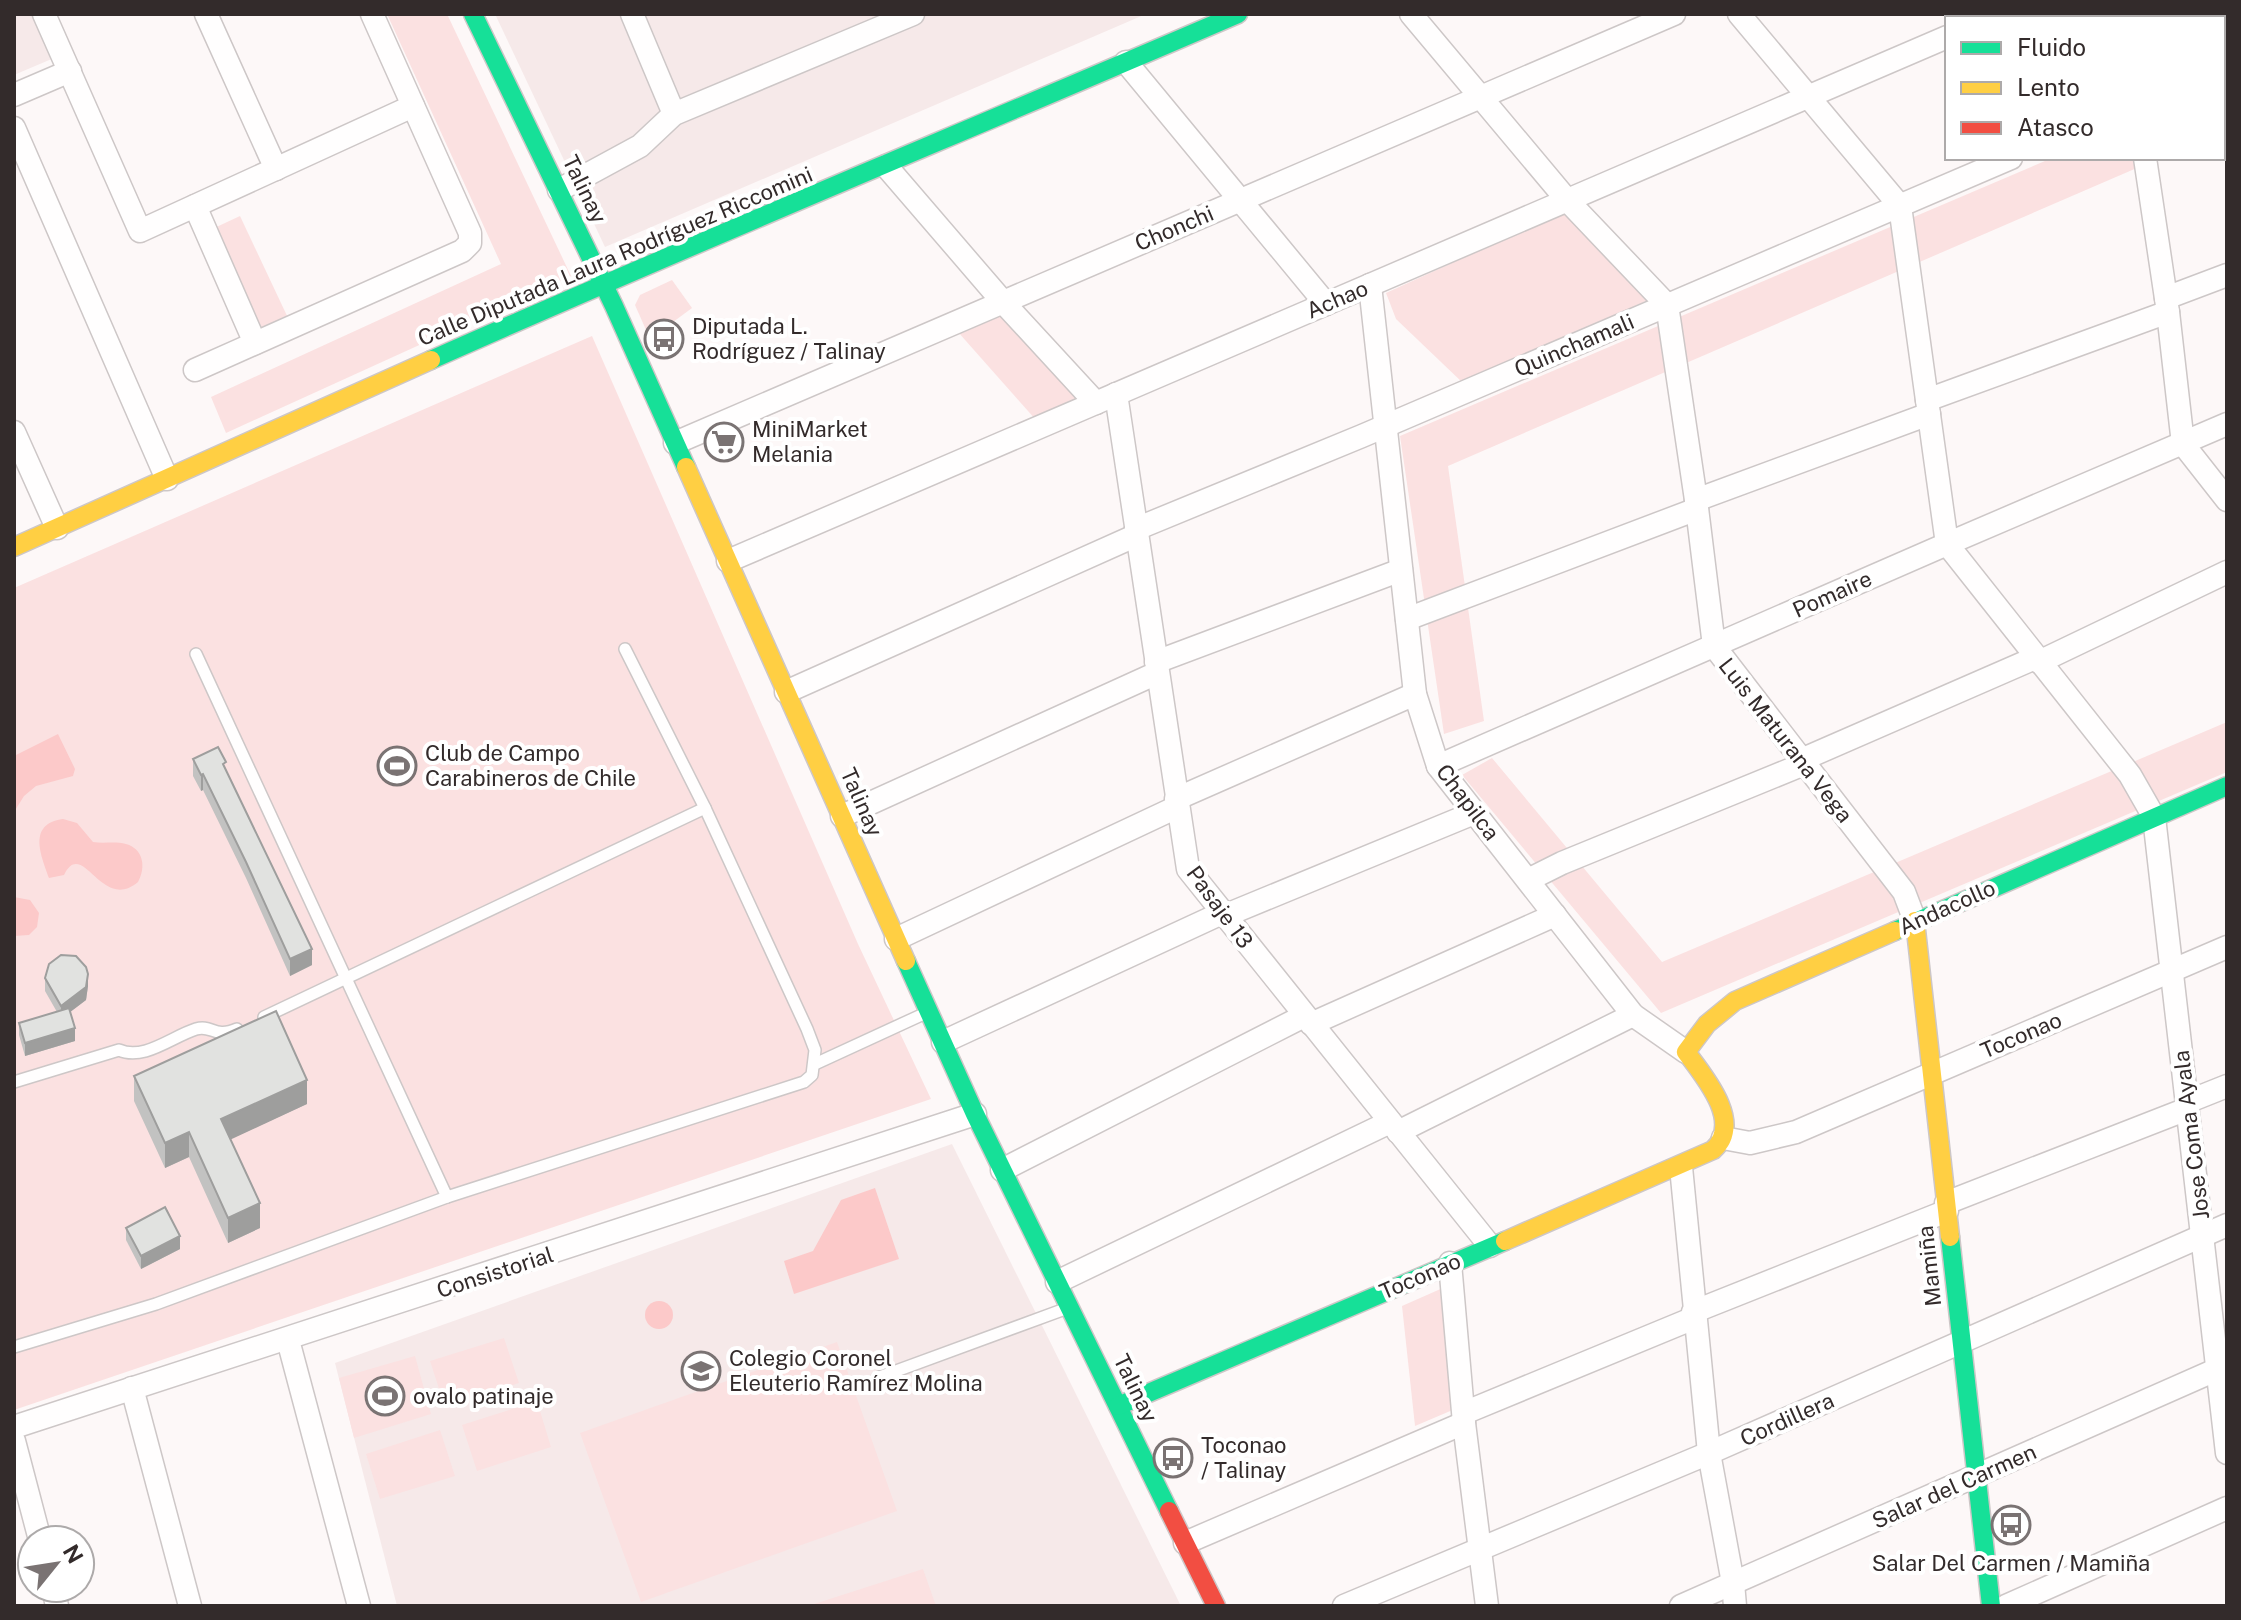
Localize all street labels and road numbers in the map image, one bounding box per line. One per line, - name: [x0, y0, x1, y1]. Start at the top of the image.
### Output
- street label: Talinay: [557, 151, 613, 227]
- street label: Calle Diputada Laura Rodríguez Riccomini: [414, 161, 816, 351]
- street label: Chonchi: [1131, 200, 1217, 256]
- street label: Achao: [1302, 274, 1372, 324]
- street label: Quinchamali: [1510, 308, 1638, 382]
- street label: Pomaire: [1788, 565, 1876, 623]
- street label: Luis Maturana Vega: [1714, 653, 1858, 827]
- street label: Chapilca: [1431, 759, 1505, 845]
- street label: Talinay: [835, 764, 889, 841]
- street label: Pasaje 13: [1181, 861, 1259, 953]
- street label: Andacollo: [1895, 874, 1999, 940]
- street label: Toconao: [1977, 1006, 2065, 1064]
- street label: Jose Coma Ayala: [2168, 1049, 2214, 1221]
- street label: Mamiña: [1912, 1224, 1946, 1308]
- street label: Consistorial: [433, 1241, 557, 1303]
- street label: Toconao: [1376, 1247, 1464, 1305]
- street label: Talinay: [1108, 1350, 1164, 1426]
- street label: Cordillera: [1736, 1387, 1838, 1451]
- street label: Salar del Carmen: [1868, 1438, 2040, 1534]

